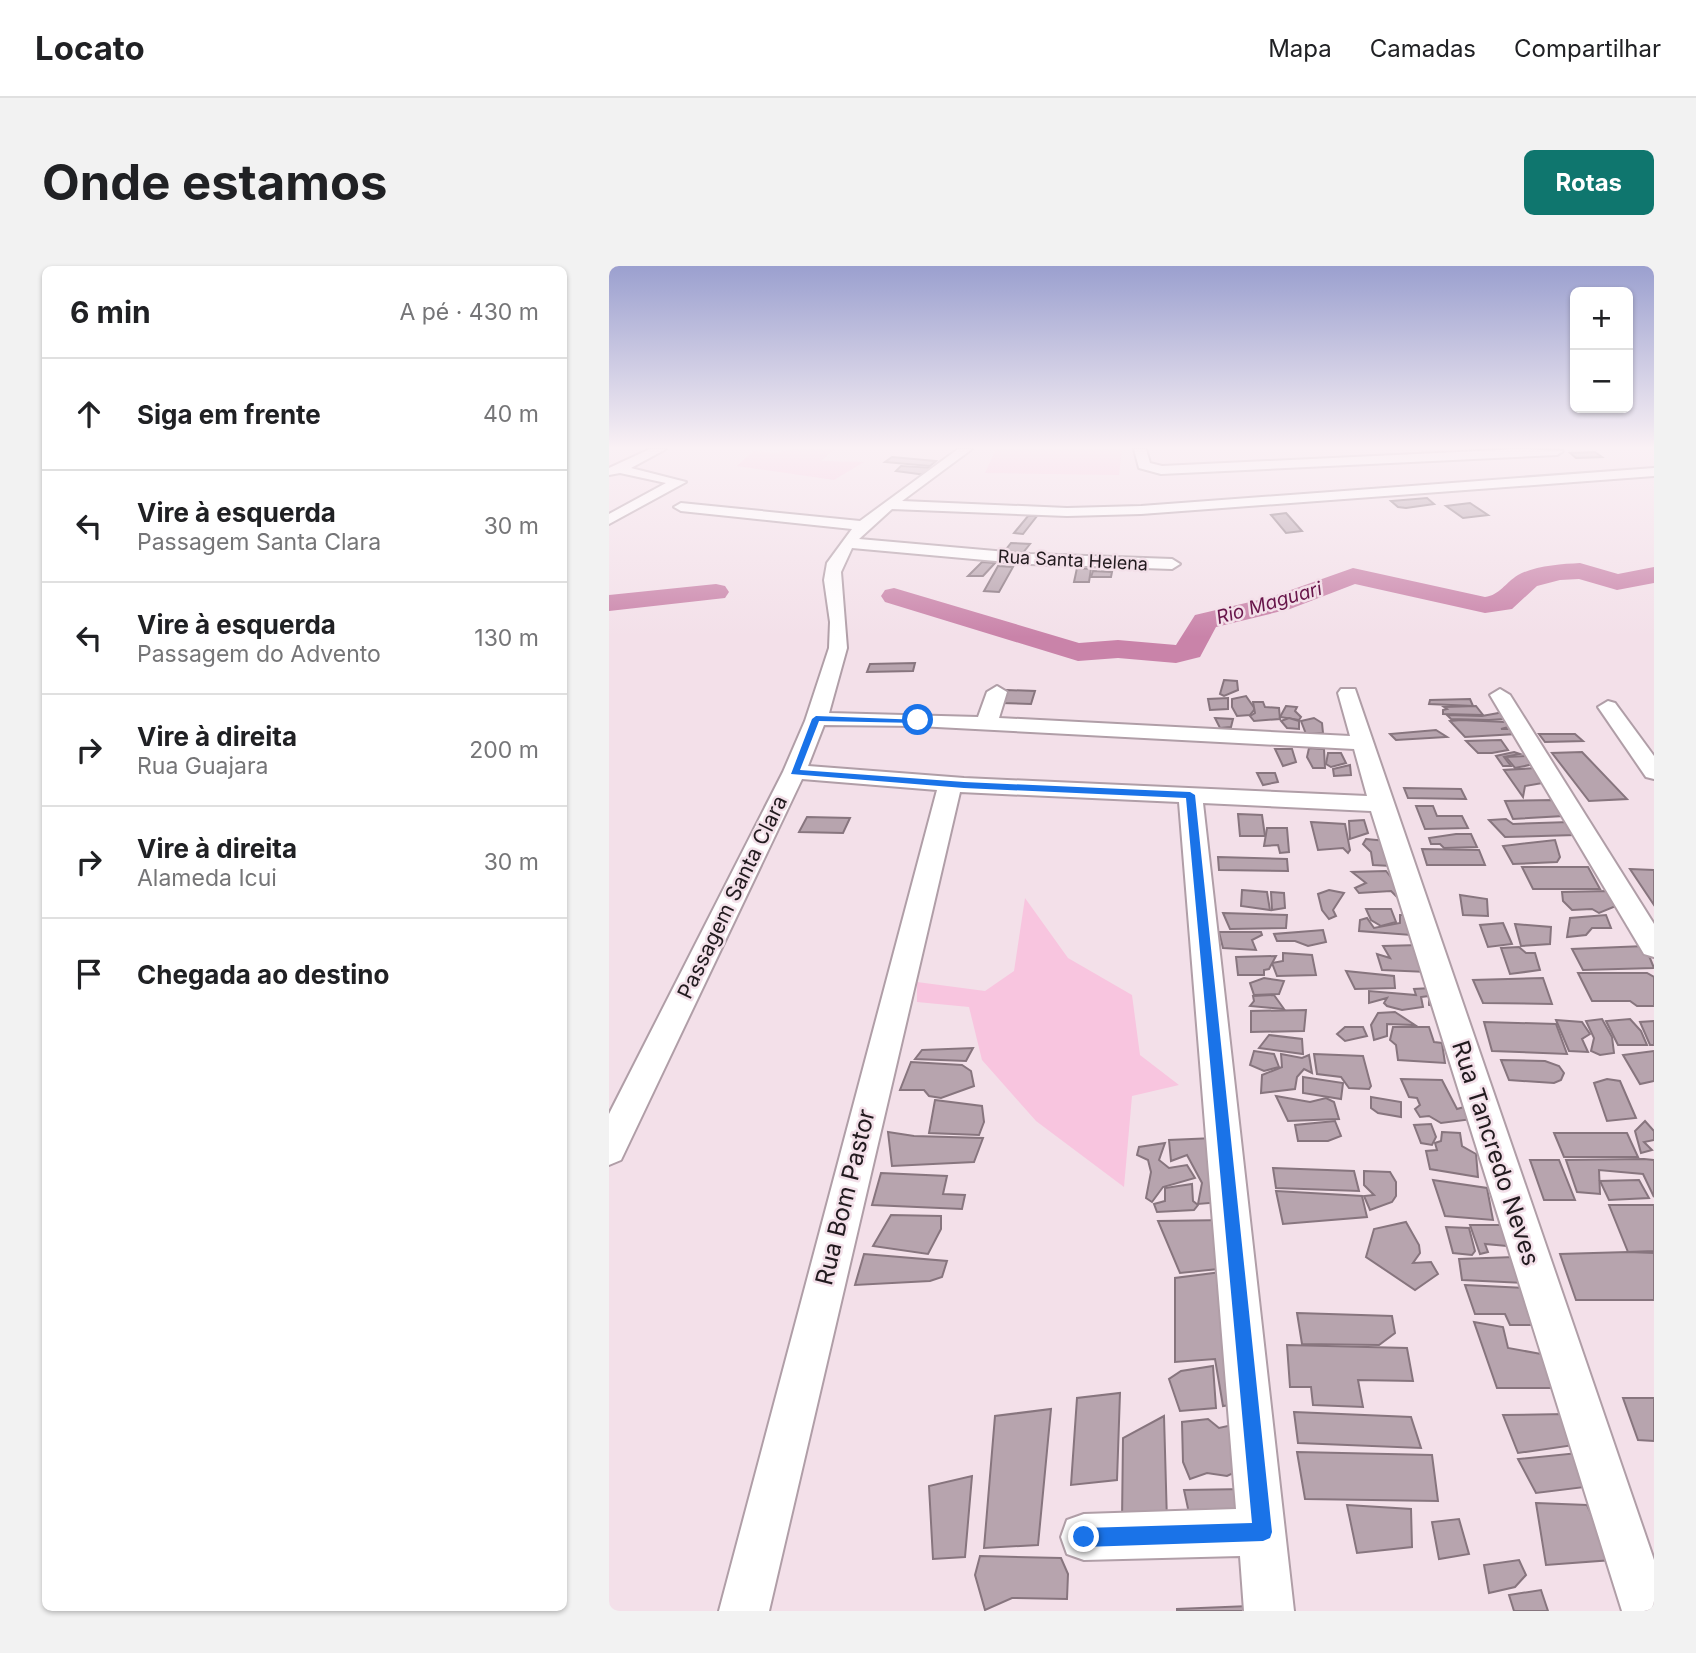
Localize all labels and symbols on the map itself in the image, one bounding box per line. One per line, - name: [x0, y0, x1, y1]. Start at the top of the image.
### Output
- street label: Rua Santa Helena: [997, 546, 1149, 574]
- water label: Rio Maguari: [1213, 577, 1325, 629]
- route start: [902, 704, 933, 735]
- street label: Passagem Santa Clara: [672, 791, 792, 1003]
- street label: Rua Tancredo Neves: [1446, 1037, 1546, 1269]
- street label: Rua Bom Pastor: [809, 1106, 881, 1288]
- route end: [1068, 1521, 1099, 1552]

